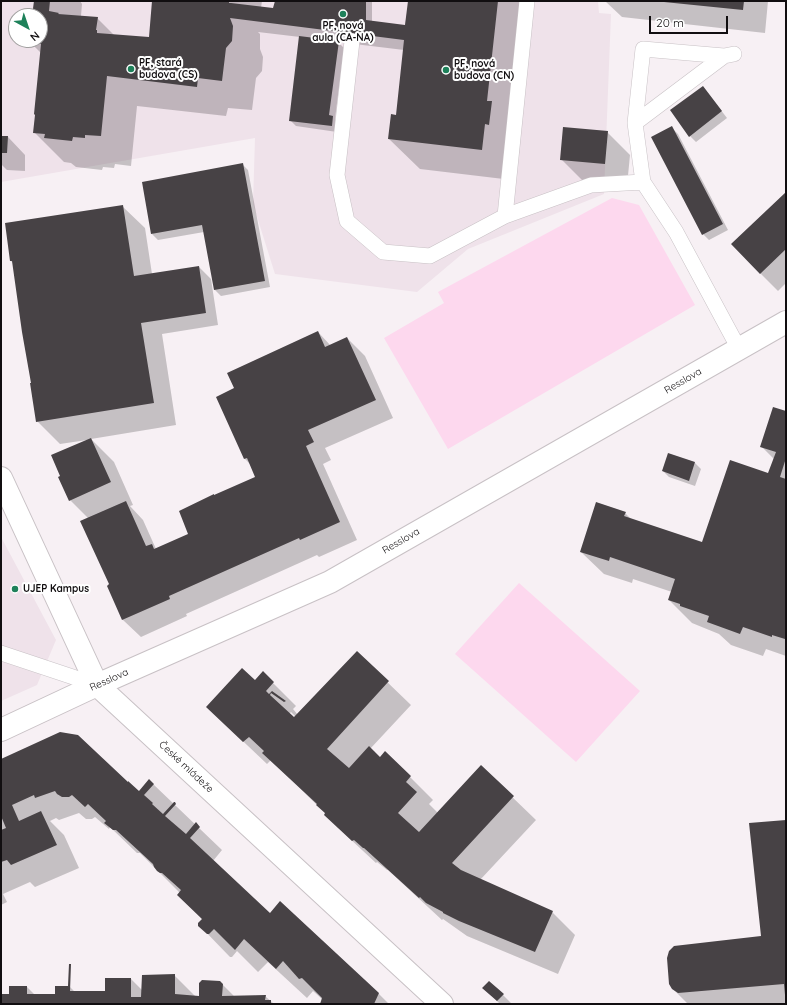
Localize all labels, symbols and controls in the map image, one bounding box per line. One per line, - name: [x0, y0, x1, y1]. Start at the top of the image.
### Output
- north arrow: [8, 8, 48, 48]
- scale bar: [651, 8, 730, 34]
- marker: PF, nová aula (CA-NA): [338, 9, 348, 19]
- text: 20 m: [656, 15, 684, 30]
- place label: PF, nová aula (CA-NA): [312, 20, 374, 44]
- text: N: [27, 28, 43, 44]
- place label: PF, stará budova (CS): [139, 57, 198, 80]
- place label: PF, nová budova (CN): [454, 58, 514, 82]
- marker: PF, stará budova (CS): [126, 64, 136, 74]
- marker: PF, nová budova (CN): [441, 65, 451, 75]
- street label: Resslova: [662, 366, 704, 396]
- street label: Resslova: [380, 526, 422, 556]
- place label: UJEP Kampus: [23, 583, 89, 595]
- marker: UJEP Kampus: [10, 584, 20, 594]
- street label: Resslova: [88, 666, 130, 694]
- street label: České mládeže: [156, 739, 216, 795]

